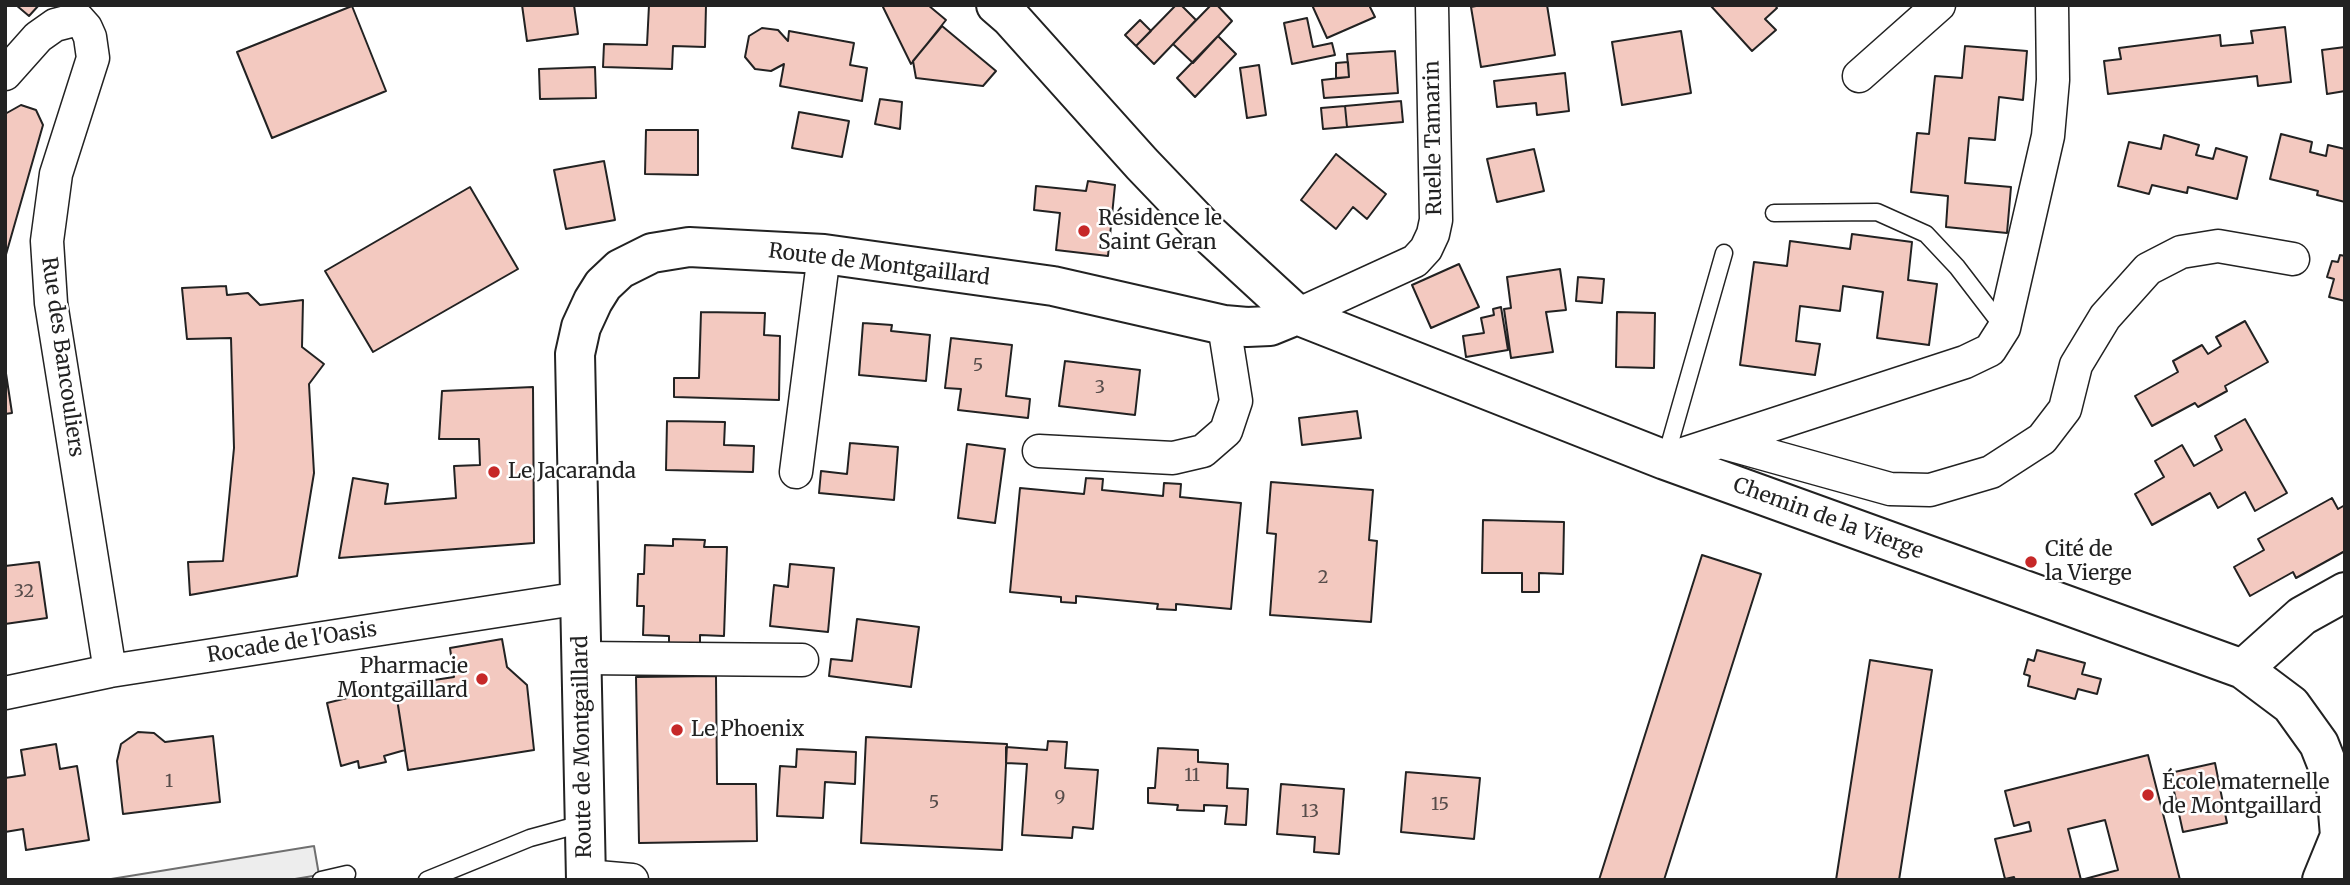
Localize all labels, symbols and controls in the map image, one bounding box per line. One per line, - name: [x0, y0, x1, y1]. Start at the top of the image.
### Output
- street label: Ruelle Tamarin: [1420, 60, 1448, 216]
- place label: Résidence le Saint Geran: [1098, 206, 1222, 256]
- marker: Résidence le Saint Geran: [1076, 223, 1092, 239]
- street label: Route de Montgaillard: [767, 239, 991, 291]
- street label: Rue des Bancouliers: [35, 255, 89, 459]
- house number: 5: [973, 355, 983, 377]
- house number: 3: [1095, 377, 1105, 399]
- place label: Le Jacaranda: [508, 459, 636, 485]
- marker: Le Jacaranda: [486, 464, 502, 480]
- street label: Chemin de la Vierge: [1729, 473, 1927, 565]
- place label: Cité de la Vierge: [2045, 537, 2132, 587]
- marker: Cité de la Vierge: [2023, 554, 2039, 570]
- house number: 2: [1318, 567, 1328, 589]
- house number: 32: [14, 581, 34, 603]
- street label: Rocade de l'Oasis: [205, 617, 379, 669]
- street label: Route de Montgaillard: [568, 635, 598, 859]
- place label: Pharmacie Montgaillard: [337, 654, 468, 704]
- marker: Pharmacie Montgaillard: [474, 671, 490, 687]
- place label: Le Phoenix: [691, 717, 804, 743]
- marker: Le Phoenix: [669, 722, 685, 738]
- house number: 11: [1184, 765, 1200, 787]
- place label: École maternelle de Montgaillard: [2162, 770, 2329, 820]
- house number: 1: [165, 771, 173, 793]
- house number: 9: [1055, 787, 1065, 809]
- marker: École maternelle de Montgaillard: [2140, 787, 2156, 803]
- house number: 5: [929, 792, 939, 814]
- house number: 15: [1431, 794, 1449, 816]
- house number: 13: [1301, 801, 1319, 823]

